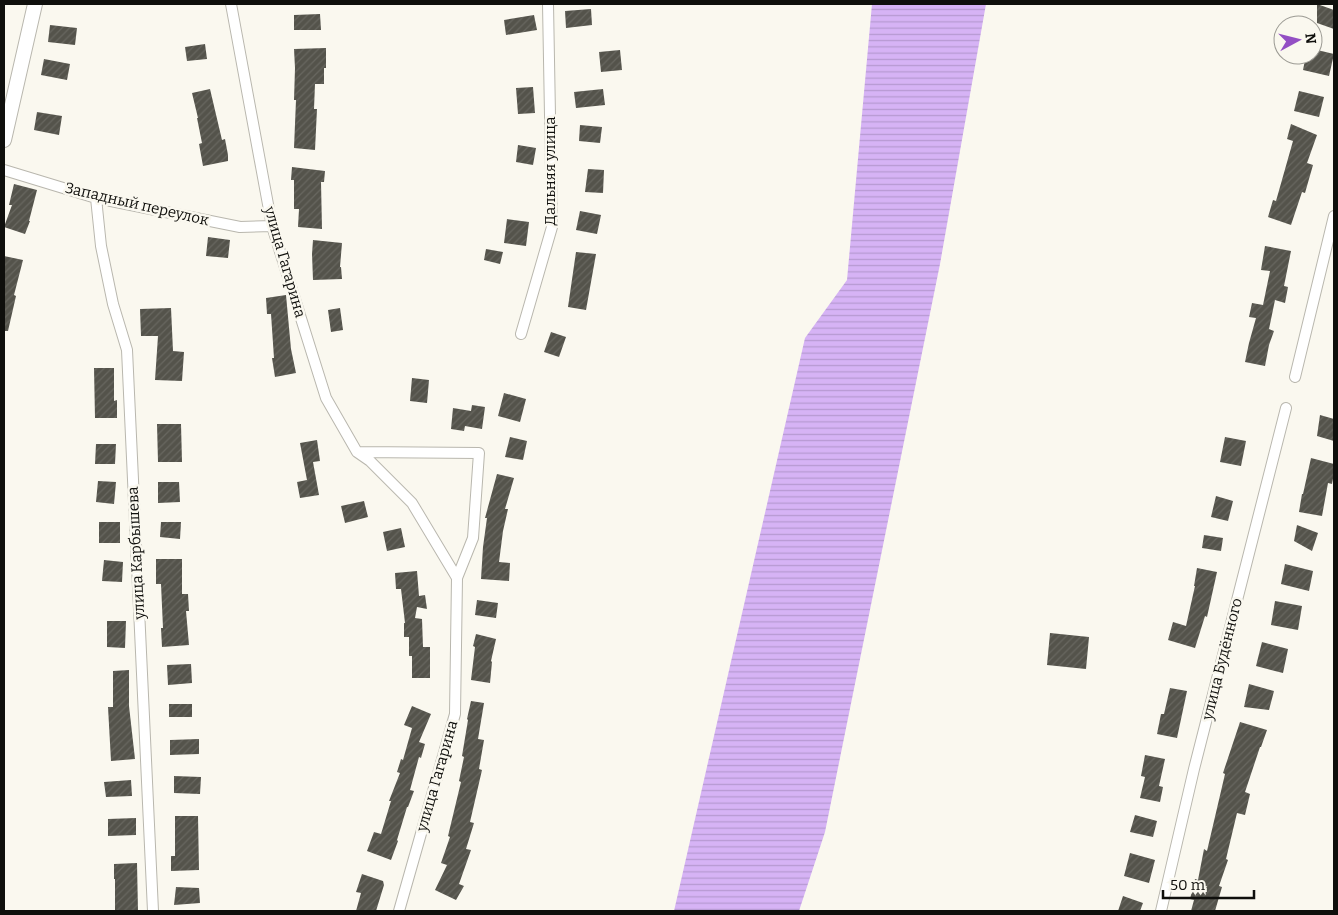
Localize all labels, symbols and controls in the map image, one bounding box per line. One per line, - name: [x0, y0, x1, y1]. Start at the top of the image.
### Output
- north arrow: [1273, 15, 1323, 65]
- text: N: [1301, 32, 1320, 45]
- street label: Дальняя улица: [541, 117, 559, 225]
- street label: Западный переулок: [63, 179, 211, 229]
- street label: улица Гагарина: [260, 203, 309, 320]
- street label: улица Карбышева: [124, 486, 149, 621]
- street label: улица Будённого: [1198, 596, 1246, 723]
- street label: улица Гагарина: [412, 718, 461, 835]
- scale bar: [1163, 868, 1254, 900]
- text: 50 m: [1170, 876, 1206, 894]

